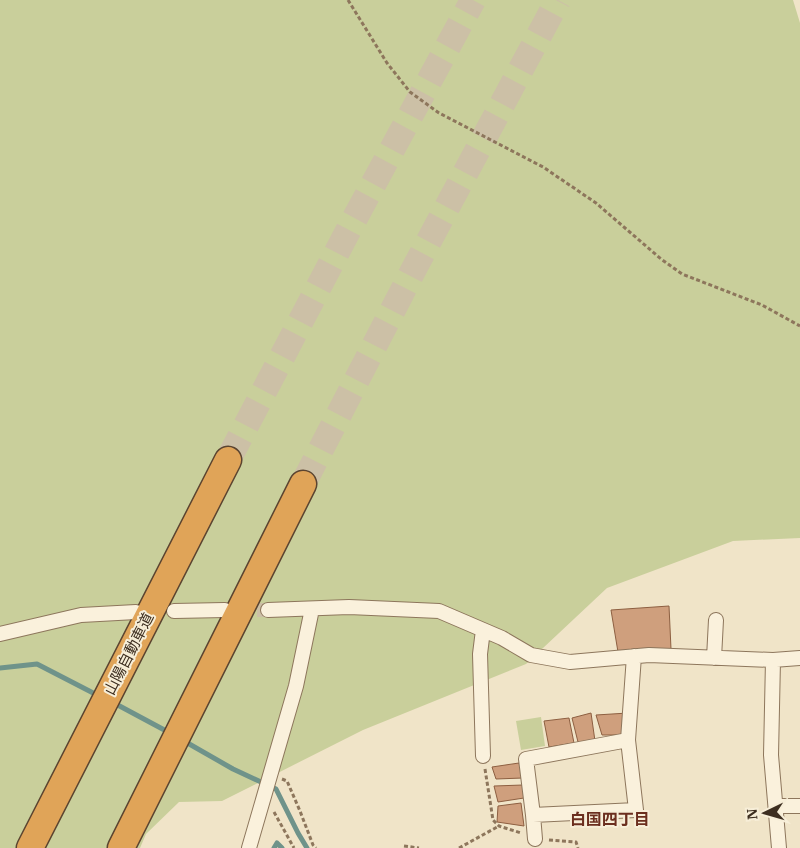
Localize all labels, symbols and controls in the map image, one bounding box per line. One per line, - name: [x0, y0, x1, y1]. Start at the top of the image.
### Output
- street label: 山陽自動車道: [100, 609, 157, 698]
- north arrow: [740, 788, 790, 838]
- text: N: [743, 808, 761, 820]
- district label: 白国四丁目: [570, 809, 650, 829]

